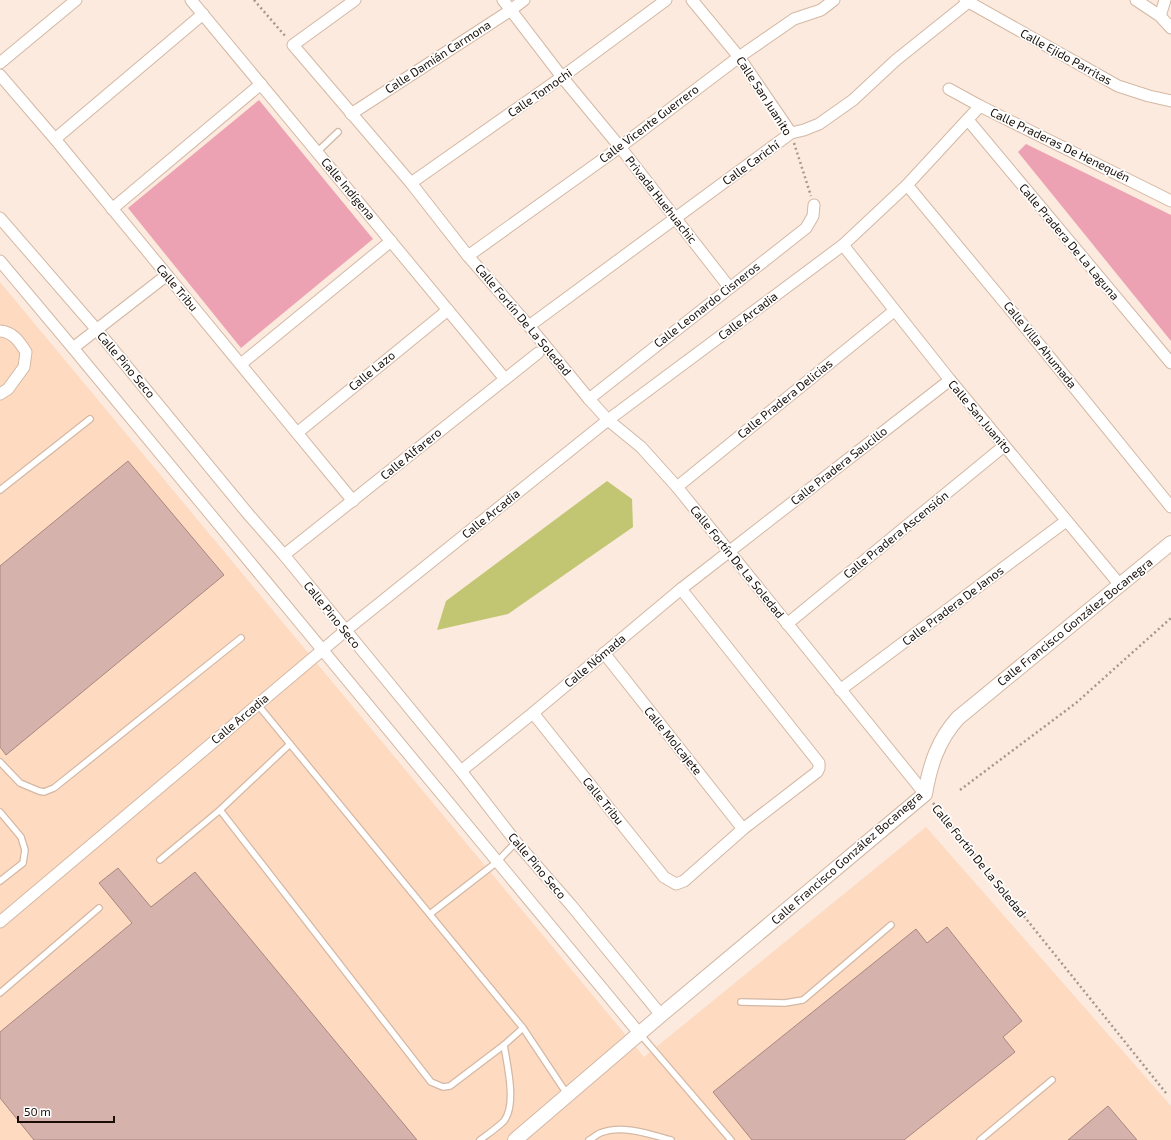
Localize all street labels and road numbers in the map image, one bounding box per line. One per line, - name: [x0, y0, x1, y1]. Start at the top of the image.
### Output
- street label: Calle Damián Carmona: [382, 17, 493, 96]
- street label: Calle Ejido Parritas: [1018, 25, 1115, 88]
- street label: Calle San Juanito: [734, 53, 796, 138]
- street label: Calle Tomochi: [505, 65, 574, 119]
- street label: Calle Vicente Guerrero: [596, 81, 701, 165]
- street label: Calle Praderas De Henequén: [988, 104, 1133, 184]
- street label: Calle Carichí: [719, 136, 782, 187]
- street label: Privada Huehuachic: [623, 153, 700, 246]
- street label: Calle Indígena: [319, 155, 379, 222]
- street label: Calle Pradera De La Laguna: [1017, 180, 1123, 303]
- street label: Calle Leonardo Cisneros: [651, 258, 762, 350]
- street label: Calle Tribu: [154, 261, 201, 314]
- street label: Calle Fortín De La Soledad: [473, 261, 575, 378]
- street label: Calle Arcadia: [715, 288, 780, 342]
- street label: Calle Villa Ahumada: [1001, 298, 1080, 391]
- street label: Calle Pino Seco: [95, 328, 159, 400]
- street label: Calle Lazo: [345, 347, 397, 393]
- street label: Calle Pradera Delicias: [734, 356, 835, 441]
- street label: Calle San Juanito: [946, 377, 1016, 456]
- street label: Calle Pradera Saucillo: [787, 423, 890, 507]
- street label: Calle Alfarero: [377, 424, 444, 482]
- street label: Calle Arcadia: [459, 486, 522, 541]
- street label: Calle Pradera Ascensión: [840, 488, 951, 581]
- street label: Calle Fortín De La Soledad: [688, 502, 788, 621]
- street label: Calle Francisco González Bocanegra: [994, 554, 1155, 688]
- street label: Calle Pradera De Janos: [899, 563, 1006, 648]
- street label: Calle Pino Seco: [302, 578, 364, 651]
- street label: Calle Nómada: [561, 631, 628, 690]
- street label: Calle Arcadia: [208, 690, 271, 746]
- street label: Calle Molcajete: [641, 704, 705, 778]
- street label: Calle Tribu: [580, 774, 627, 827]
- street label: Calle Francisco González Bocanegra: [768, 788, 925, 927]
- street label: Calle Fortín De La Soledad: [930, 801, 1030, 920]
- street label: Calle Pino Seco: [506, 829, 570, 901]

